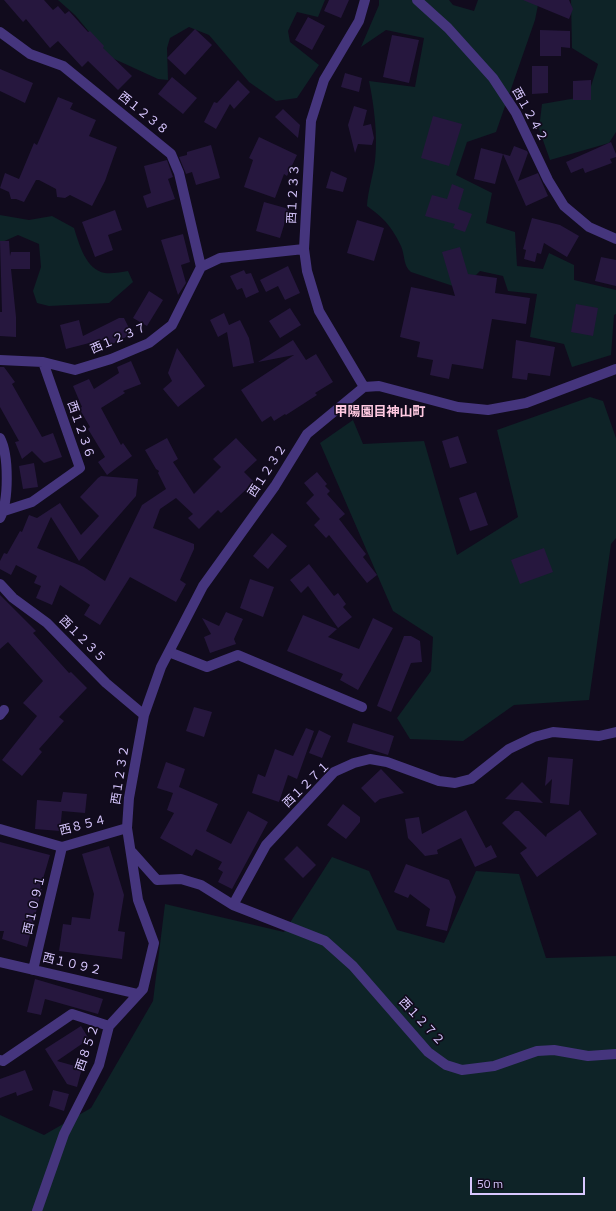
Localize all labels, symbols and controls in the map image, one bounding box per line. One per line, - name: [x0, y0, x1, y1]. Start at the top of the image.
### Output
- street label: 西１２４２: [508, 85, 550, 145]
- street label: 西１２３８: [115, 90, 171, 138]
- street label: 西１２３３: [285, 164, 303, 224]
- street label: 西１２３７: [89, 321, 149, 357]
- street label: 西１２３６: [63, 399, 97, 461]
- district label: 甲陽園目神山町: [335, 405, 425, 421]
- street label: 西１２３２: [246, 442, 290, 500]
- street label: 西１２３５: [56, 614, 108, 666]
- street label: 西１２３２: [109, 744, 133, 806]
- street label: 西１２７１: [280, 759, 334, 811]
- street label: 西８５４: [58, 813, 108, 839]
- street label: 西１０９１: [21, 874, 49, 936]
- street label: 西１０９２: [41, 951, 103, 979]
- street label: 西１２７２: [395, 995, 447, 1049]
- street label: 西８５２: [73, 1023, 103, 1073]
- scale bar: [472, 1169, 587, 1195]
- text: 50 m: [477, 1174, 503, 1193]

